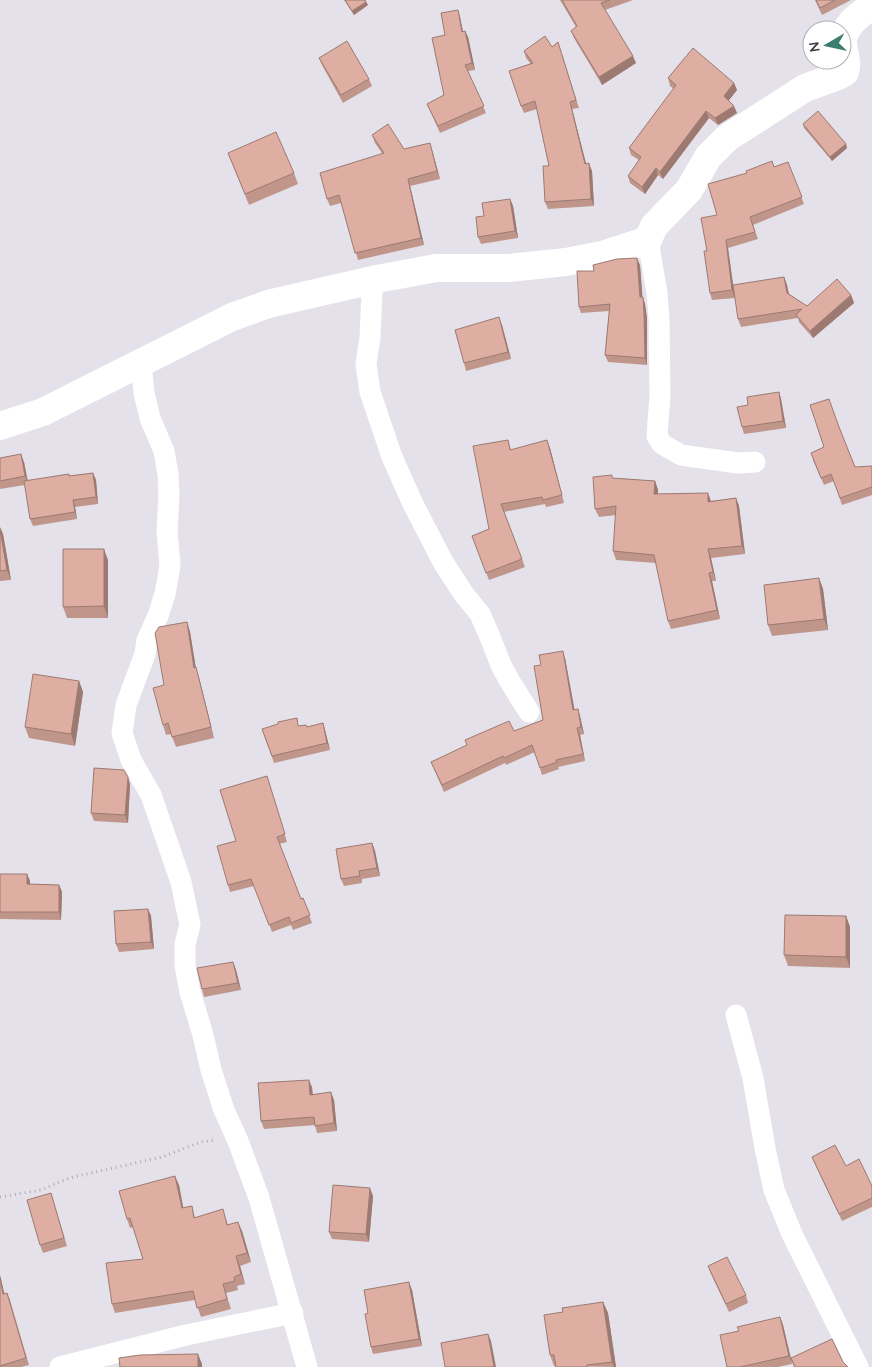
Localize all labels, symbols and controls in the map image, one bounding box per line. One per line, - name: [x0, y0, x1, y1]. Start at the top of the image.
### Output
- north arrow: [802, 20, 852, 70]
- text: N: [804, 41, 824, 54]

